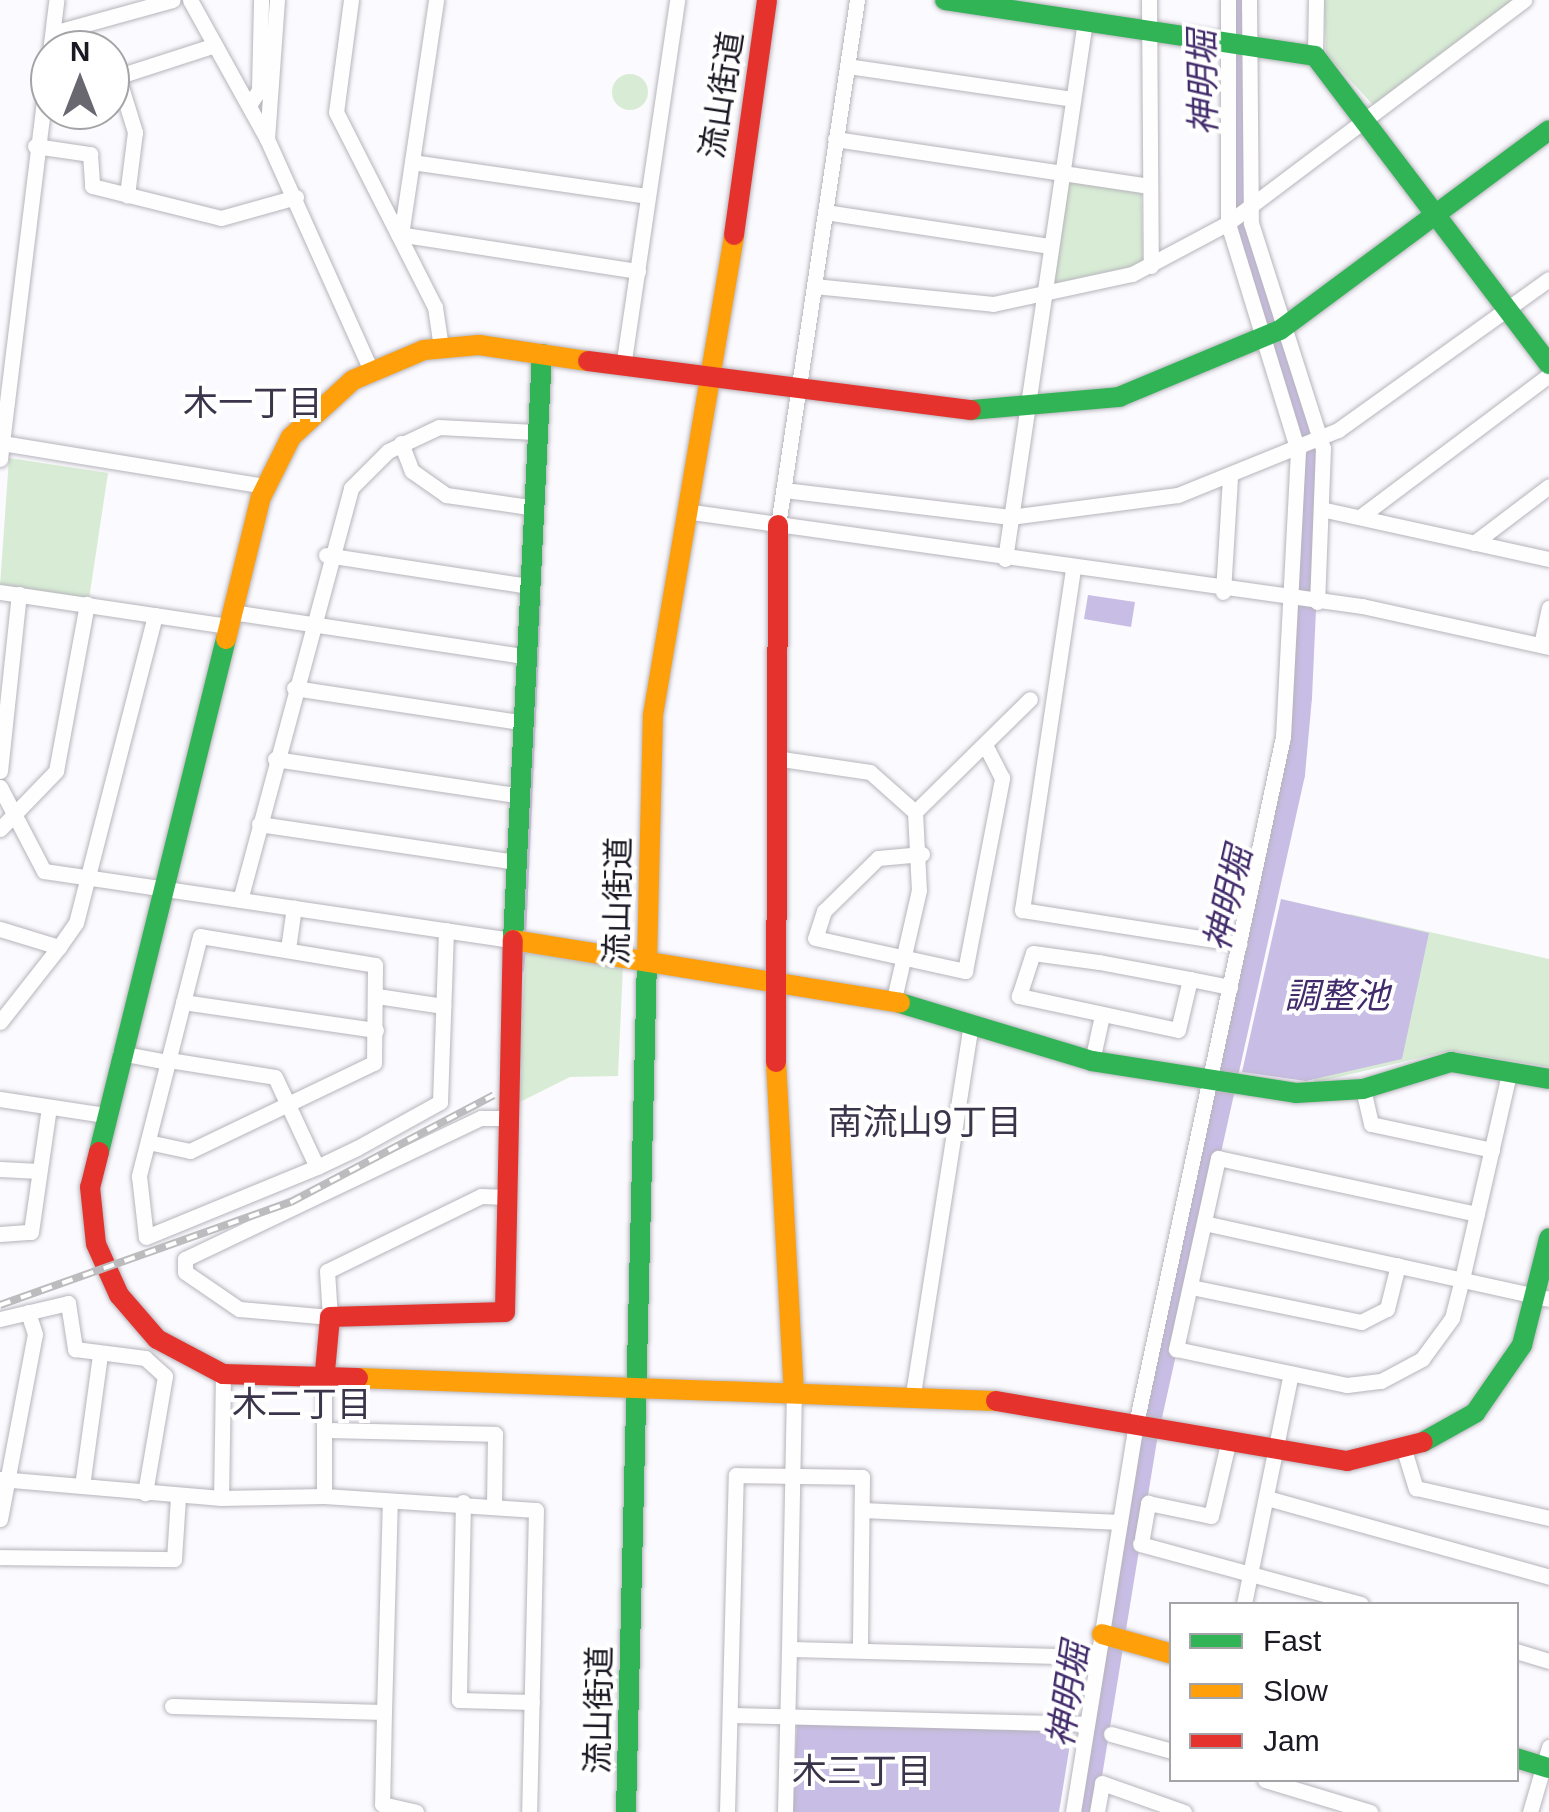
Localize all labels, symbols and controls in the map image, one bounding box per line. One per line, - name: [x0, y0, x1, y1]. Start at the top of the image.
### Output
- street label: 流山街道: [693, 29, 751, 161]
- north arrow: [30, 30, 130, 130]
- water label: 神明堀: [1181, 30, 1225, 136]
- text: N: [70, 36, 90, 67]
- district label: 木一丁目: [183, 382, 323, 424]
- street label: 流山街道: [598, 837, 638, 965]
- water label: 神明堀: [1196, 843, 1260, 955]
- water label: 調整池: [1285, 975, 1389, 1017]
- district label: 南流山9丁目: [828, 1101, 1022, 1143]
- district label: 木二丁目: [232, 1383, 372, 1425]
- legend: [1169, 1602, 1519, 1782]
- text: Fast: [1263, 1624, 1321, 1657]
- water label: 神明堀: [1039, 1640, 1097, 1750]
- street label: 流山街道: [579, 1646, 619, 1774]
- text: Slow: [1263, 1674, 1328, 1707]
- text: Jam: [1263, 1724, 1320, 1757]
- district label: 木三丁目: [792, 1750, 932, 1792]

